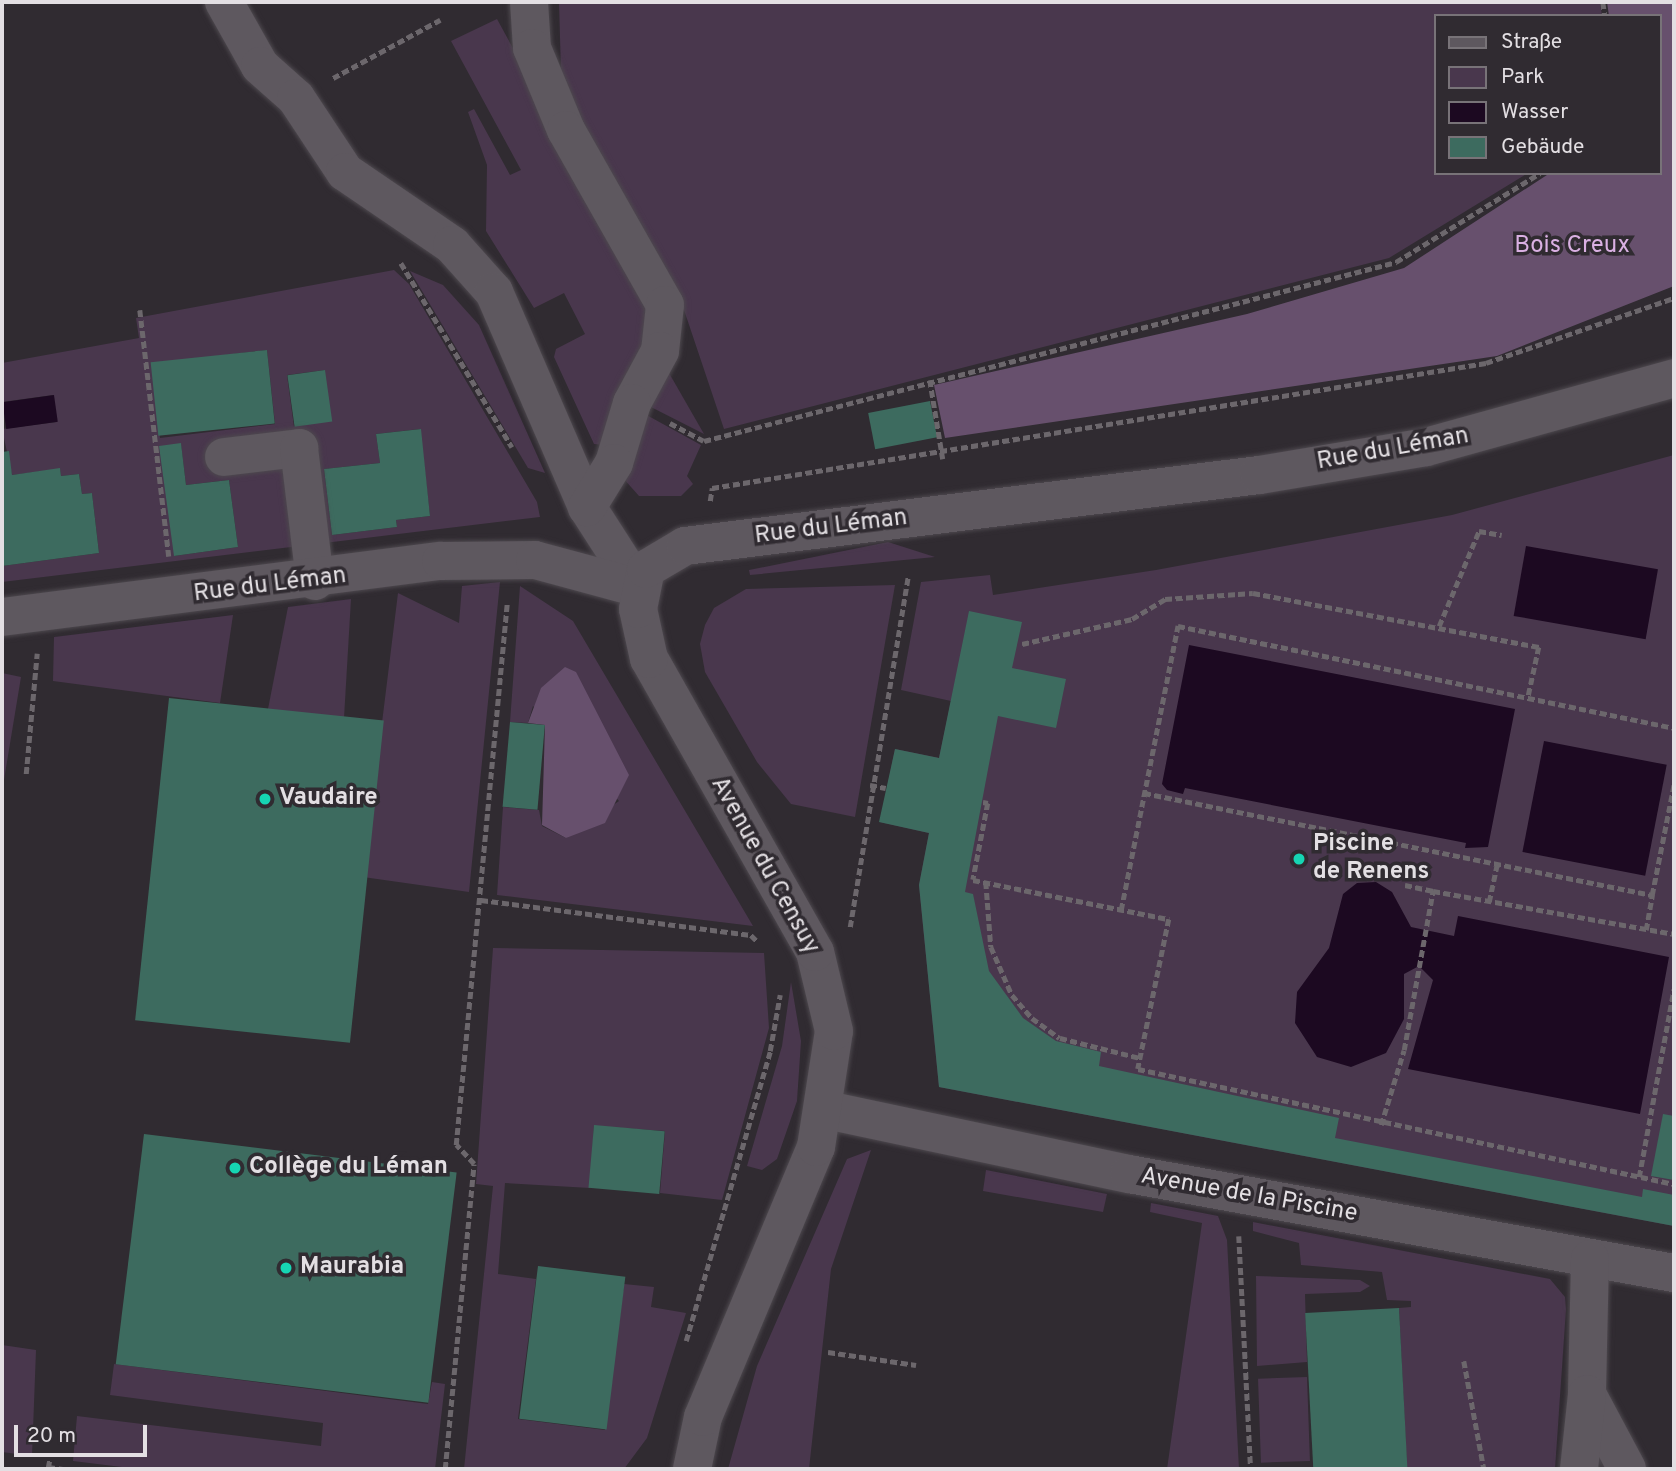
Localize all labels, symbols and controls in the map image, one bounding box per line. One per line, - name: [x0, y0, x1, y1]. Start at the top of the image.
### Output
- legend: [1434, 14, 1662, 175]
- text: Straße: [1501, 29, 1562, 56]
- text: Park: [1501, 64, 1544, 91]
- text: Wasser: [1501, 99, 1568, 126]
- text: Gebäude: [1501, 134, 1584, 161]
- park label: Bois Creux: [1514, 233, 1630, 261]
- street label: Rue du Léman: [1315, 422, 1471, 478]
- street label: Rue du Léman: [753, 504, 909, 552]
- street label: Rue du Léman: [192, 562, 348, 610]
- street label: Avenue du Censuy: [703, 772, 825, 960]
- place label: Vaudaire: [279, 785, 378, 813]
- marker: Vaudaire: [257, 791, 273, 807]
- place label: Piscine de Renens: [1313, 831, 1429, 887]
- marker: Piscine de Renens: [1291, 851, 1307, 867]
- place label: Collège du Léman: [249, 1154, 448, 1182]
- marker: Collège du Léman: [227, 1160, 243, 1176]
- street label: Avenue de la Piscine: [1138, 1163, 1360, 1229]
- place label: Maurabia: [300, 1254, 404, 1282]
- marker: Maurabia: [278, 1260, 294, 1276]
- scale bar: [18, 1412, 150, 1456]
- text: 20 m: [27, 1423, 76, 1450]

